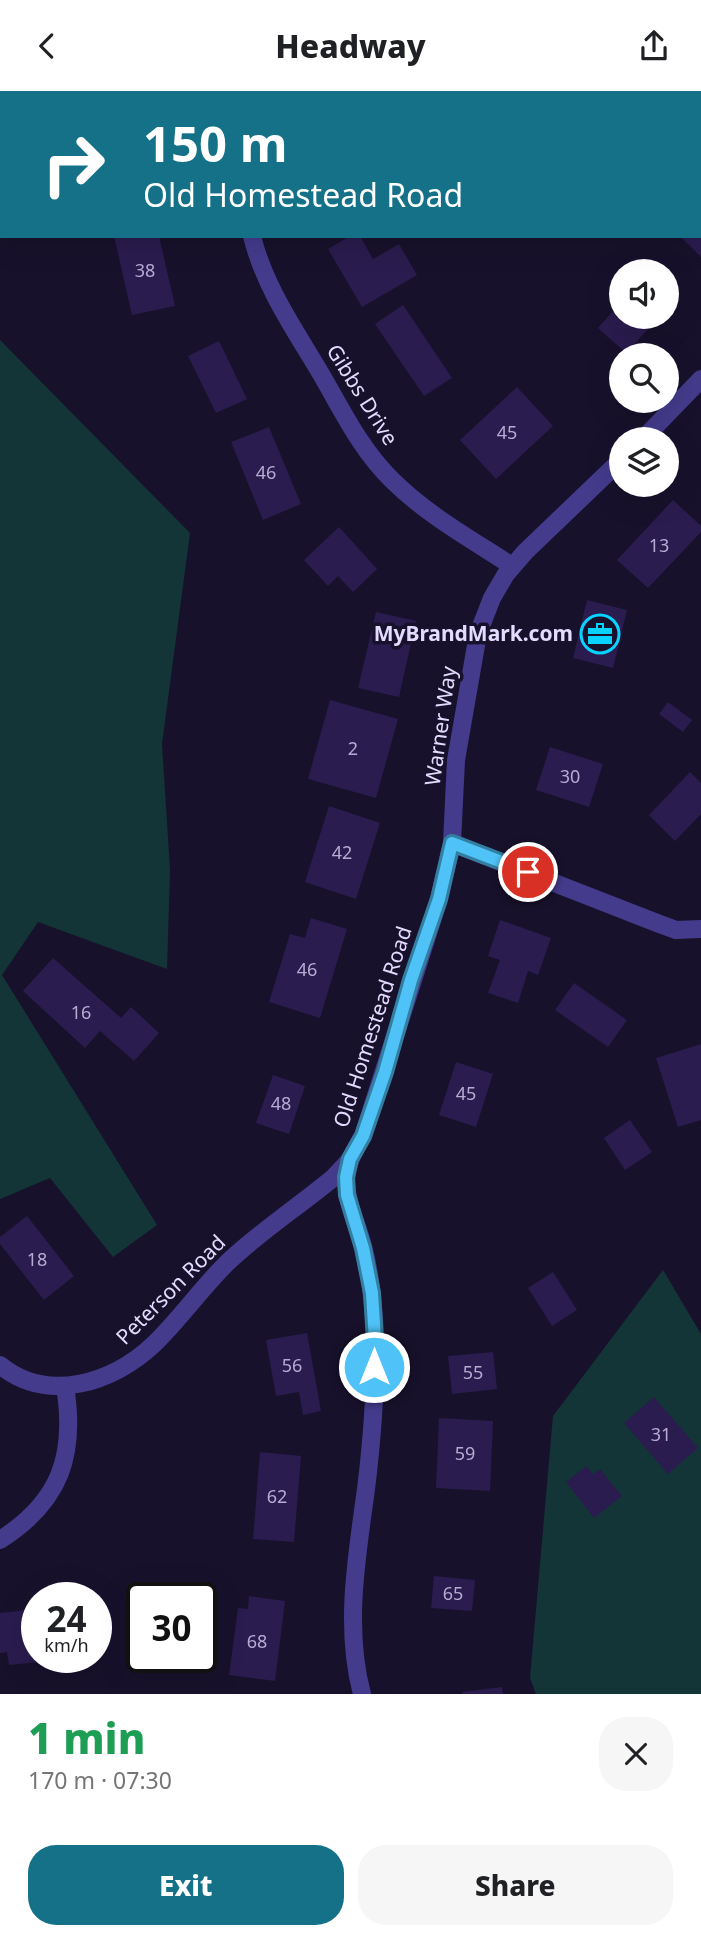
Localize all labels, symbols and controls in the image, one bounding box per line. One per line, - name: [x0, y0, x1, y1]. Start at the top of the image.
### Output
- text: Headway: [275, 24, 426, 67]
- icon: back: [28, 27, 66, 65]
- icon: share: [635, 27, 673, 65]
- text: 150 m: [143, 110, 288, 176]
- icon: right: [28, 119, 119, 210]
- text: Old Homestead Road: [143, 173, 463, 216]
- house number: 38: [135, 258, 155, 282]
- map controls: [609, 259, 679, 497]
- button: sound: [609, 259, 679, 329]
- street label: Gibbs Drive: [321, 339, 405, 450]
- button: search: [609, 343, 679, 413]
- house number: 45: [497, 420, 517, 444]
- button: layers: [609, 427, 679, 497]
- house number: 46: [256, 460, 276, 484]
- house number: 13: [649, 533, 669, 557]
- office icon: MyBrandMark.com: [579, 613, 621, 655]
- place label: MyBrandMark.com: [374, 619, 573, 647]
- street label: Warner Way: [418, 664, 462, 787]
- house number: 2: [348, 736, 358, 760]
- house number: 30: [560, 764, 580, 788]
- house number: 42: [332, 840, 352, 864]
- pin: [498, 842, 558, 902]
- icon: arrive: [509, 853, 547, 891]
- street label: Old Homestead Road: [326, 922, 418, 1131]
- house number: 46: [297, 957, 317, 981]
- house number: 16: [71, 1000, 91, 1024]
- house number: 45: [456, 1081, 476, 1105]
- house number: 48: [271, 1091, 291, 1115]
- street label: Peterson Road: [109, 1228, 231, 1350]
- house number: 18: [27, 1247, 47, 1271]
- position arrow: [337, 1330, 411, 1404]
- house number: 56: [282, 1353, 302, 1377]
- house number: 55: [463, 1360, 483, 1384]
- house number: 31: [651, 1422, 671, 1446]
- house number: 59: [455, 1441, 475, 1465]
- house number: 62: [267, 1484, 287, 1508]
- house number: 65: [443, 1581, 463, 1605]
- speed limit sign: 30: [126, 1582, 217, 1673]
- text: 24: [46, 1595, 87, 1642]
- house number: 68: [247, 1629, 267, 1653]
- text: km/h: [44, 1633, 89, 1657]
- text: 1 min: [28, 1709, 145, 1766]
- button: close: [599, 1717, 673, 1791]
- text: 170 m · 07:30: [28, 1764, 172, 1796]
- button: Exit: [28, 1845, 344, 1925]
- button: Share: [358, 1845, 673, 1925]

